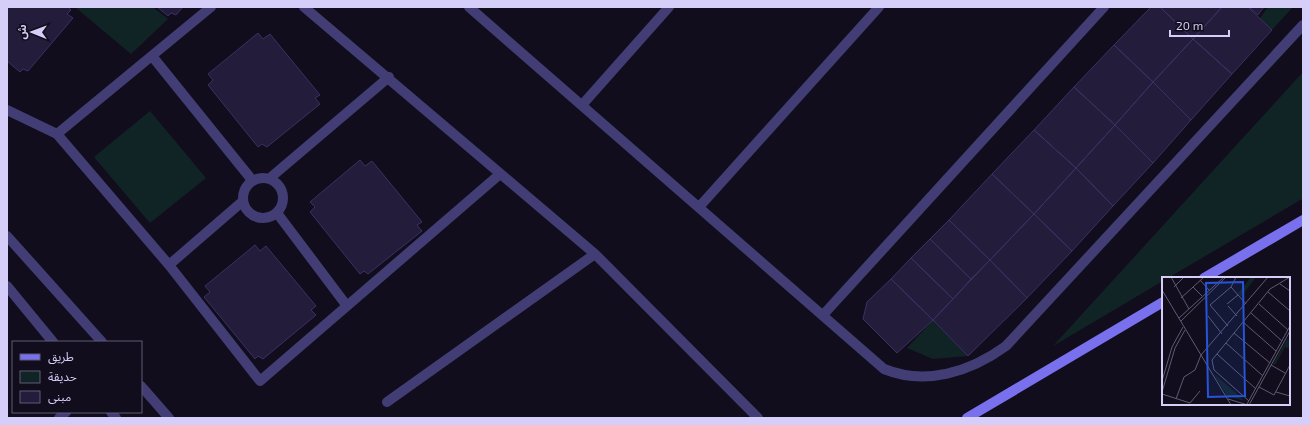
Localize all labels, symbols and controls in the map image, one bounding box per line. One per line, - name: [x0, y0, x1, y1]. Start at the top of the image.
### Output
- north arrow: [12, 12, 52, 52]
- scale bar: [1170, 12, 1229, 38]
- text: 20 m: [1176, 18, 1203, 32]
- text: ش: [15, 24, 29, 39]
- inset map: [1162, 277, 1290, 405]
- legend: [12, 341, 142, 413]
- text: طريق: [48, 349, 74, 365]
- text: حديقة: [48, 369, 77, 384]
- text: مبنى: [48, 389, 71, 404]

